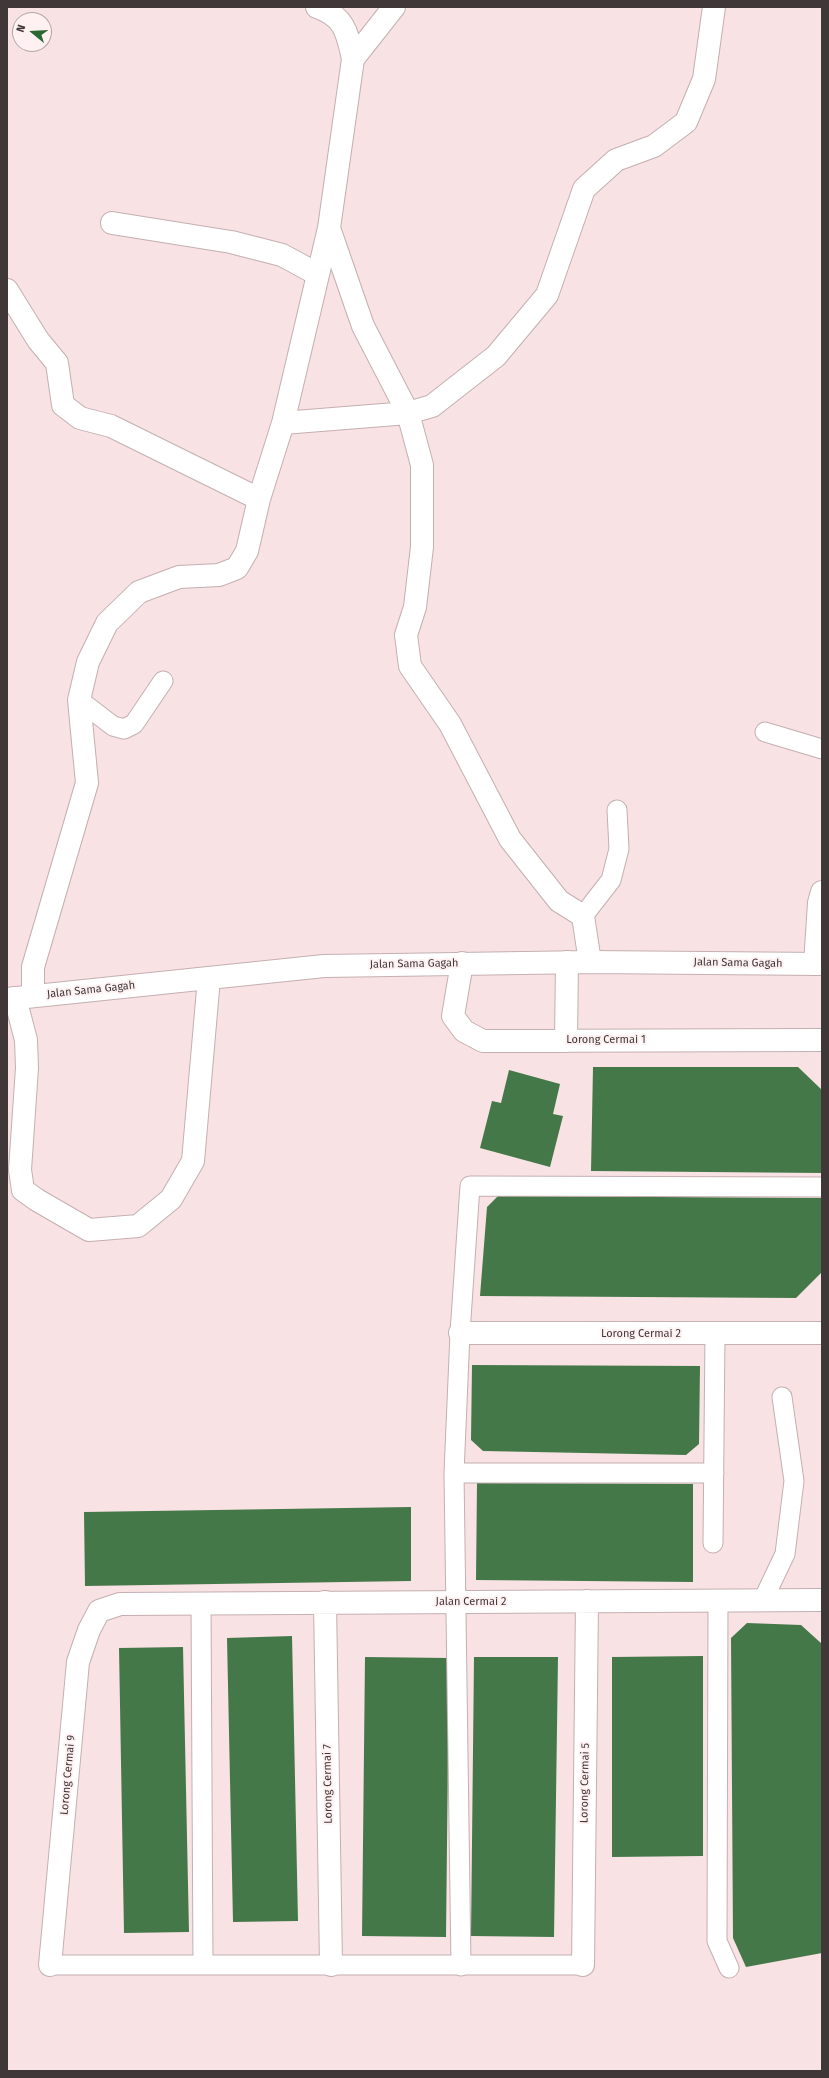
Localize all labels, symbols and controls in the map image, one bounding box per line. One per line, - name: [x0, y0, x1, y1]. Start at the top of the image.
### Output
- north arrow: [12, 12, 52, 52]
- text: N: [14, 23, 28, 34]
- street label: Jalan Sama Gagah: [693, 956, 783, 970]
- street label: Jalan Sama Gagah: [369, 957, 459, 971]
- street label: Jalan Sama Gagah: [46, 979, 136, 1001]
- street label: Lorong Cermai 1: [566, 1033, 646, 1047]
- street label: Lorong Cermai 2: [601, 1327, 681, 1341]
- street label: Jalan Cermai 2: [436, 1595, 506, 1609]
- street label: Lorong Cermai 9: [58, 1734, 78, 1816]
- street label: Lorong Cermai 5: [578, 1743, 592, 1823]
- street label: Lorong Cermai 7: [321, 1744, 335, 1824]

